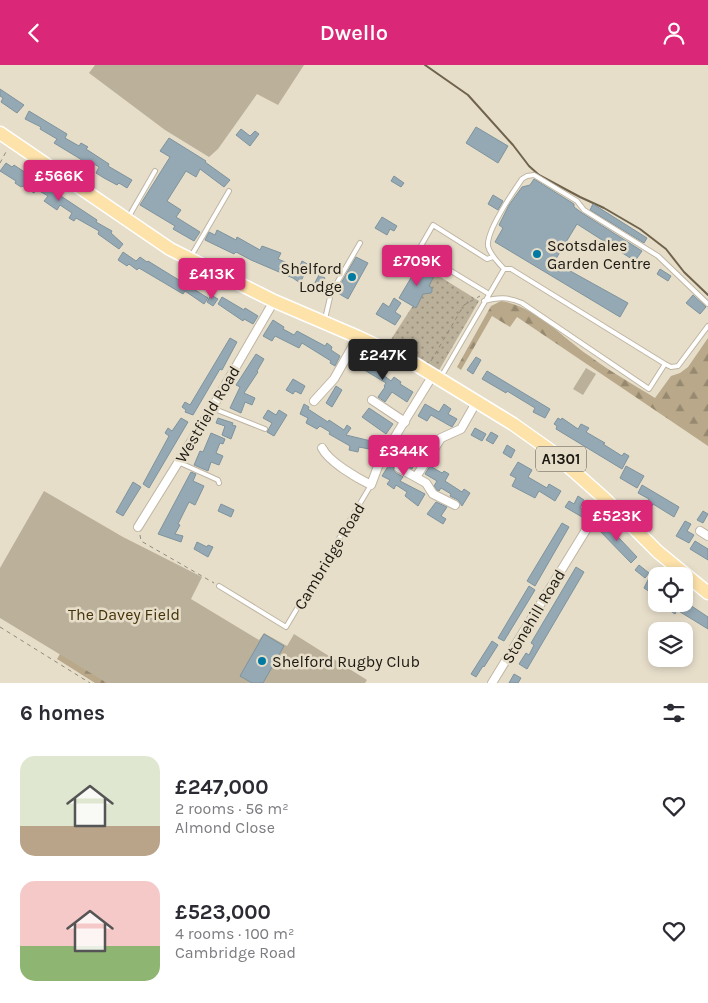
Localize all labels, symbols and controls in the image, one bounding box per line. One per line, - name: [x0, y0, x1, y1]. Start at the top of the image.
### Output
- icon: back: [20, 19, 48, 47]
- icon: person: [660, 19, 688, 47]
- text: Dwello: [320, 20, 388, 46]
- pin: £566K: [24, 159, 94, 202]
- text: £566K: [35, 166, 83, 185]
- place label: Scotsdales Garden Centre: [547, 236, 651, 273]
- pin: £709K: [382, 245, 452, 287]
- marker: Scotsdales Garden Centre: [531, 248, 543, 260]
- text: £709K: [393, 251, 441, 270]
- pin: £413K: [177, 257, 247, 300]
- place label: Shelford Lodge: [280, 259, 342, 296]
- text: £413K: [189, 264, 235, 283]
- marker: Shelford Lodge: [346, 271, 358, 283]
- pin: £247K: [348, 339, 418, 381]
- text: £247K: [359, 345, 407, 364]
- street label: Westfield Road: [171, 362, 244, 466]
- pin: £344K: [369, 435, 439, 477]
- text: £344K: [379, 441, 429, 460]
- road number: A1301: [536, 447, 586, 471]
- pin: £523K: [582, 499, 652, 542]
- street label: Cambridge Road: [290, 500, 369, 613]
- text: £523K: [592, 506, 642, 525]
- street label: Stonehill Road: [498, 566, 569, 667]
- map controls: [648, 567, 693, 667]
- button: locate: [648, 567, 693, 612]
- park label: The Davey Field: [68, 605, 180, 624]
- button: layers: [648, 622, 693, 667]
- place label: Shelford Rugby Club: [272, 652, 420, 671]
- marker: Shelford Rugby Club: [256, 655, 268, 667]
- icon: filters: [660, 699, 688, 727]
- text: 6 homes: [20, 701, 105, 725]
- text: £247,000: [175, 775, 268, 799]
- icon: home: [60, 776, 120, 836]
- icon: heart: [660, 792, 688, 820]
- text: 2 rooms · 56 m²: [175, 799, 289, 818]
- text: Almond Close: [175, 818, 275, 837]
- text: £523,000: [175, 900, 271, 924]
- icon: home: [60, 901, 120, 961]
- icon: heart: [660, 917, 688, 945]
- text: 4 rooms · 100 m²: [175, 924, 294, 943]
- text: Cambridge Road: [175, 943, 296, 962]

